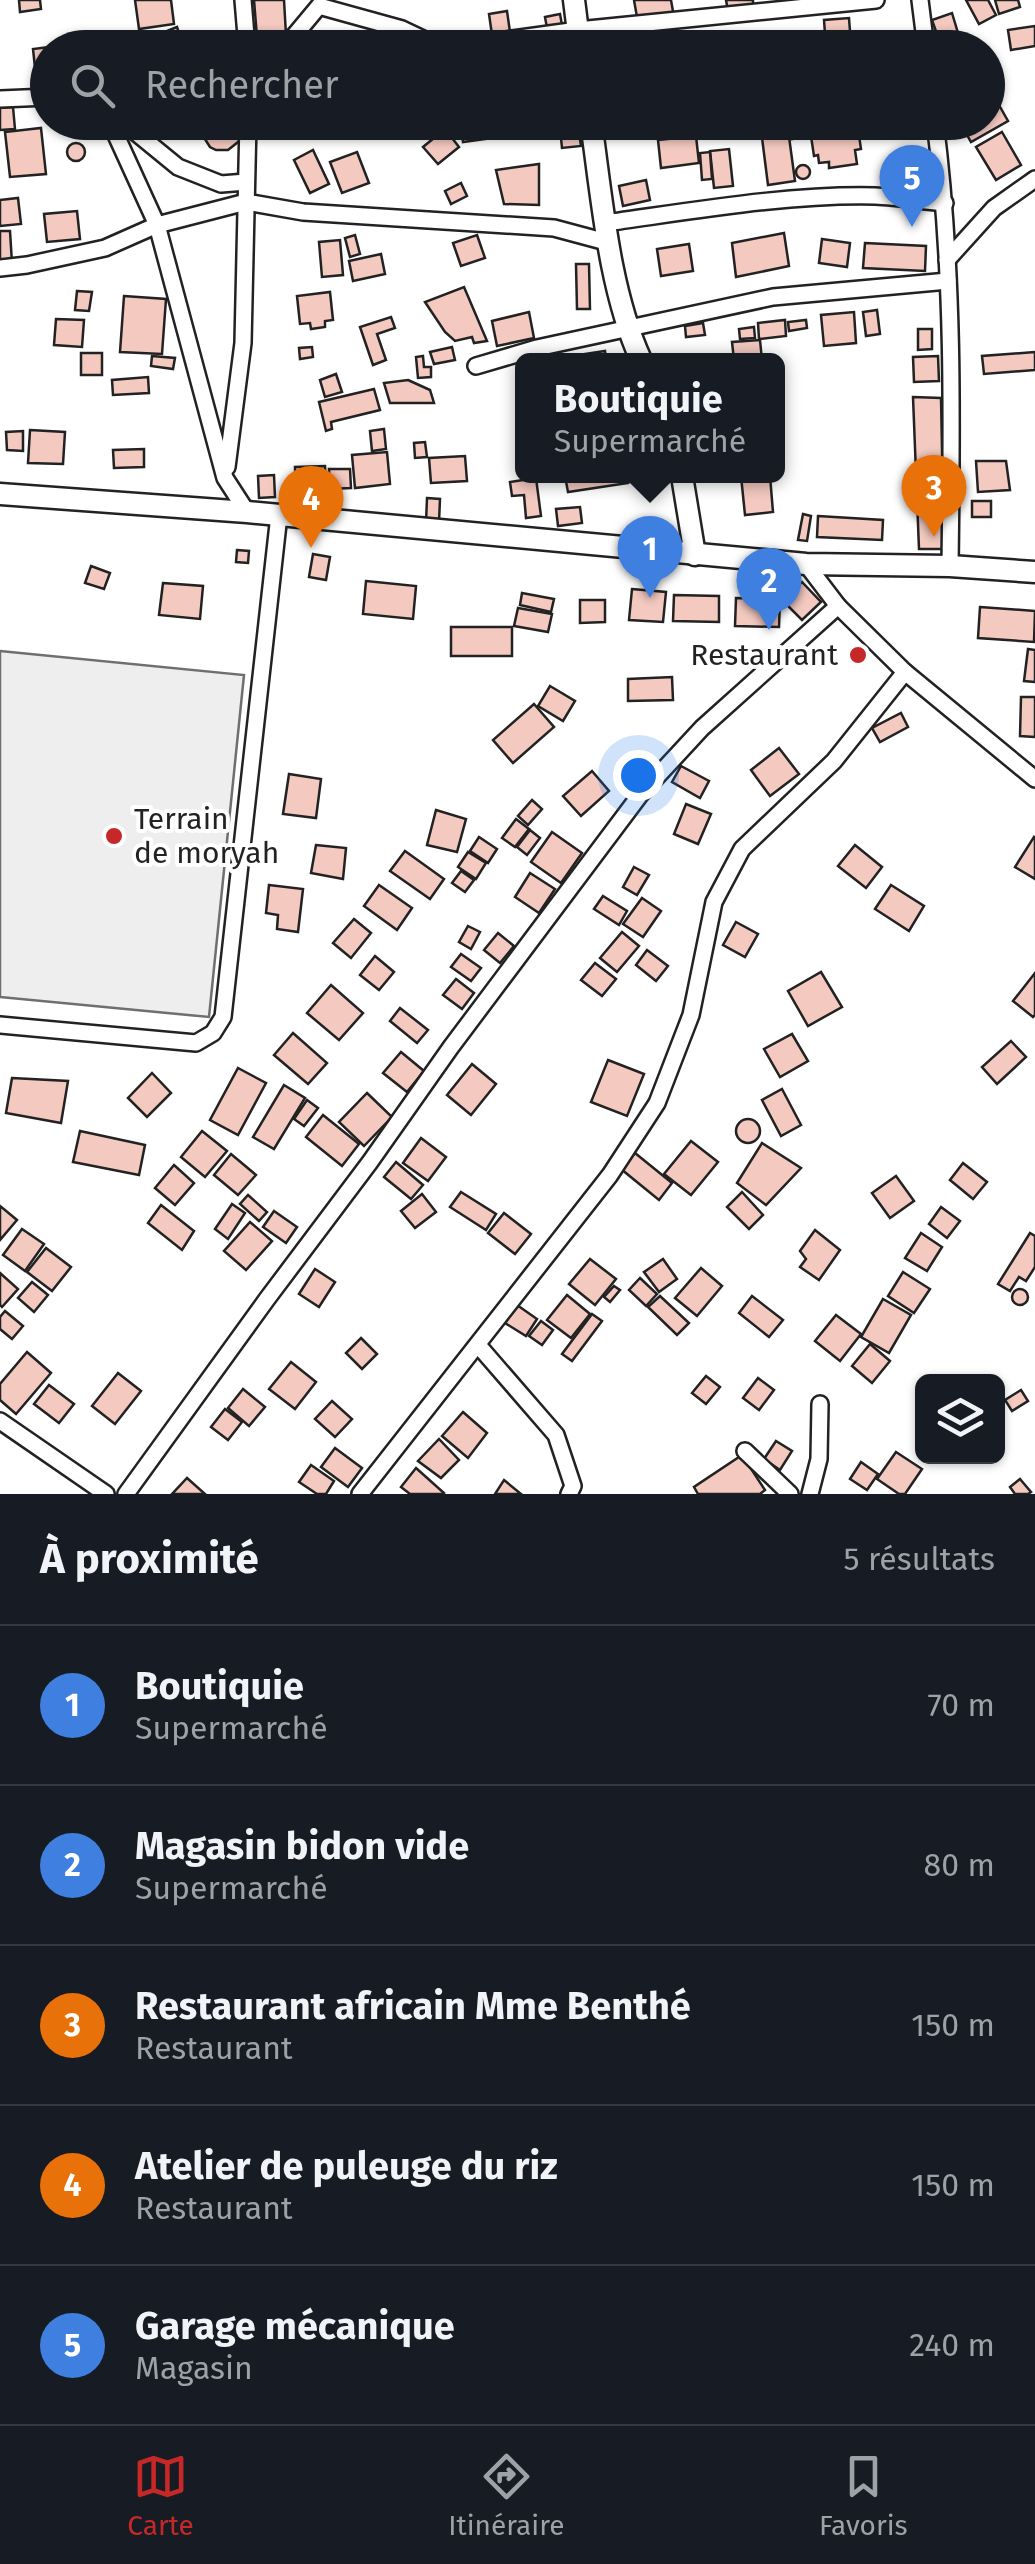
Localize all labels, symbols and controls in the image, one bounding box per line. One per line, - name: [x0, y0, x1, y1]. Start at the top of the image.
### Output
- search box: [30, 30, 1005, 140]
- icon: search: [65, 58, 120, 113]
- text: Rechercher: [145, 62, 339, 108]
- pin: 5: [880, 144, 944, 227]
- popup: [515, 353, 785, 483]
- text: Boutiquie: [554, 376, 723, 422]
- text: Supermarché: [554, 422, 746, 460]
- pin: 3: [902, 454, 966, 537]
- pin: 4: [278, 466, 344, 548]
- pin: 1: [618, 516, 682, 598]
- pin: 2: [736, 548, 802, 630]
- place label: Restaurant: [690, 637, 838, 673]
- marker: Restaurant: [847, 644, 869, 666]
- your location: [613, 750, 664, 801]
- place label: Terrain de moryah: [134, 801, 279, 871]
- marker: Terrain de moryah: [103, 825, 125, 847]
- map controls: [915, 1374, 1005, 1464]
- button: layers: [915, 1374, 1005, 1464]
- text: À proximité: [40, 1534, 259, 1584]
- text: 5 résultats: [843, 1540, 995, 1578]
- text: Boutiquie: [135, 1663, 304, 1709]
- text: 1: [65, 1686, 80, 1724]
- text: 70 m: [927, 1686, 995, 1724]
- text: Supermarché: [135, 1709, 328, 1747]
- text: Magasin bidon vide: [135, 1823, 469, 1869]
- text: 2: [64, 1846, 81, 1884]
- text: 80 m: [924, 1846, 995, 1884]
- text: Supermarché: [135, 1869, 328, 1907]
- text: Restaurant africain Mme Benthé: [135, 1983, 691, 2029]
- text: 3: [64, 2006, 81, 2044]
- text: 150 m: [911, 2006, 995, 2044]
- text: Restaurant: [135, 2029, 293, 2067]
- text: Atelier de puleuge du riz: [135, 2143, 558, 2189]
- text: 4: [63, 2166, 82, 2204]
- text: 150 m: [911, 2166, 995, 2204]
- text: Restaurant: [135, 2189, 293, 2227]
- text: Garage mécanique: [135, 2303, 455, 2349]
- text: 5: [64, 2326, 81, 2364]
- text: 240 m: [909, 2326, 995, 2364]
- text: Magasin: [135, 2349, 253, 2387]
- tab: Carte: [127, 2449, 194, 2542]
- tab: Itinéraire: [448, 2449, 564, 2542]
- tab: Favoris: [819, 2449, 908, 2542]

